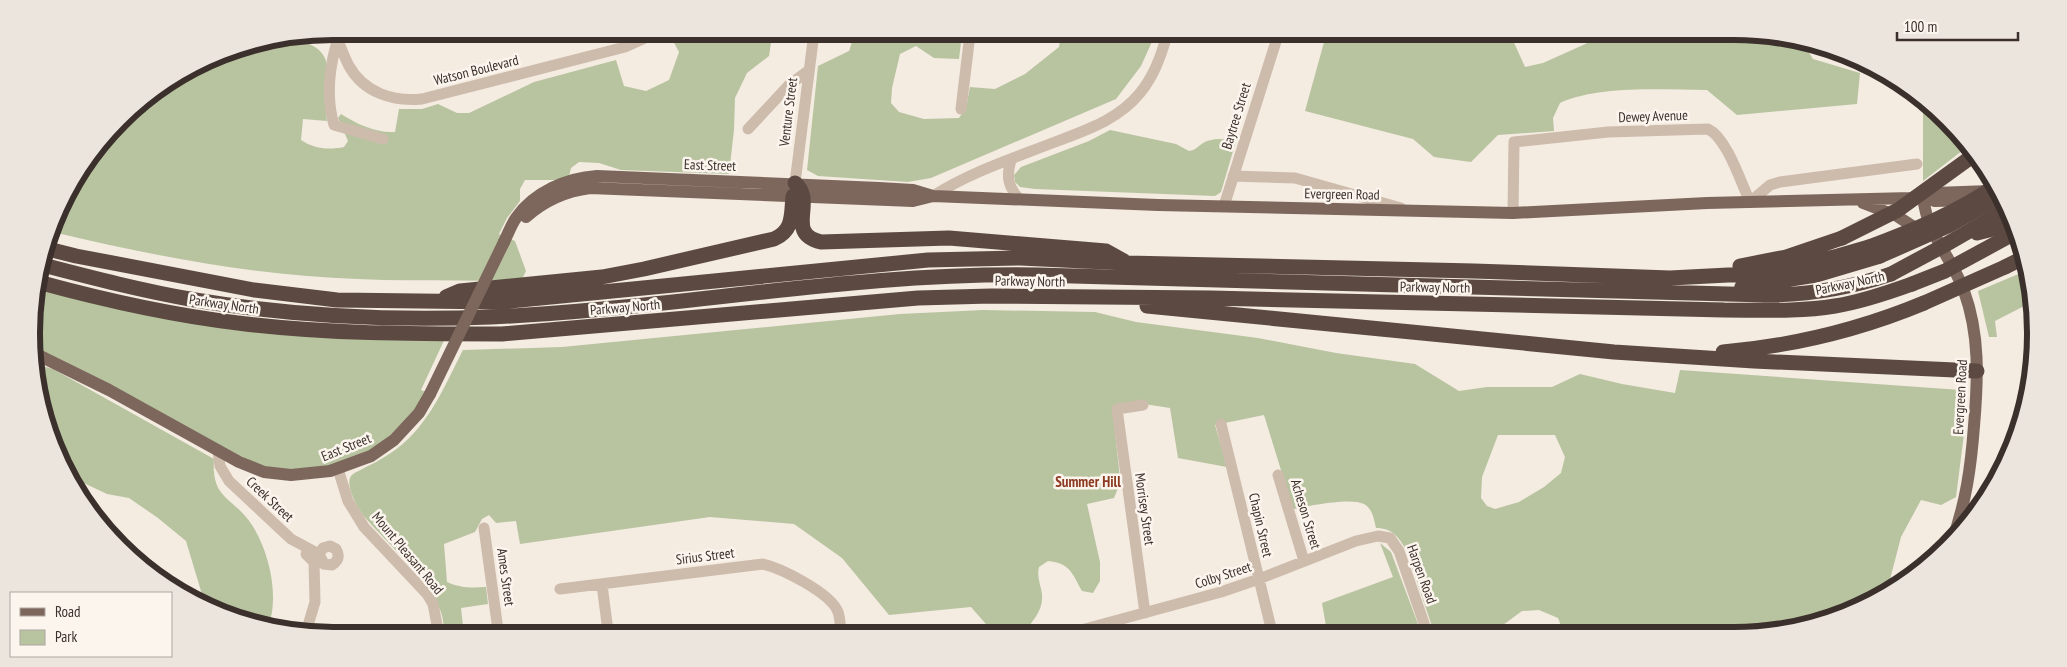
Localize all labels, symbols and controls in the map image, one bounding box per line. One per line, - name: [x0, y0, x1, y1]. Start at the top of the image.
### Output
- scale bar: [1897, 10, 2018, 42]
- text: 100 m: [1904, 17, 1937, 36]
- street label: Watson Boulevard: [432, 51, 520, 89]
- street label: Venture Street: [775, 76, 801, 148]
- street label: Baytree Street: [1217, 80, 1255, 151]
- street label: Dewey Avenue: [1618, 106, 1688, 126]
- street label: East Street: [684, 155, 737, 175]
- street label: Evergreen Road: [1304, 184, 1380, 204]
- street label: Parkway North: [1814, 267, 1886, 299]
- street label: Parkway North: [995, 271, 1065, 291]
- street label: Parkway North: [1400, 277, 1470, 297]
- street label: Parkway North: [188, 290, 260, 318]
- street label: Parkway North: [589, 295, 661, 319]
- street label: Evergreen Road: [1949, 359, 1971, 435]
- street label: East Street: [318, 429, 374, 465]
- street label: Creek Street: [242, 472, 298, 526]
- district label: Summer Hill: [1055, 472, 1121, 491]
- street label: Morrisey Street: [1131, 472, 1159, 546]
- street label: Acheson Street: [1287, 477, 1325, 551]
- street label: Chapin Street: [1245, 491, 1277, 559]
- street label: Mount Pleasant Road: [368, 508, 448, 598]
- street label: Harpen Road: [1403, 542, 1441, 606]
- street label: Sirius Street: [675, 543, 735, 569]
- street label: Ames Street: [493, 547, 519, 607]
- street label: Colby Street: [1193, 557, 1254, 593]
- legend: [10, 592, 172, 657]
- text: Road: [55, 602, 81, 621]
- text: Park: [55, 627, 77, 646]

